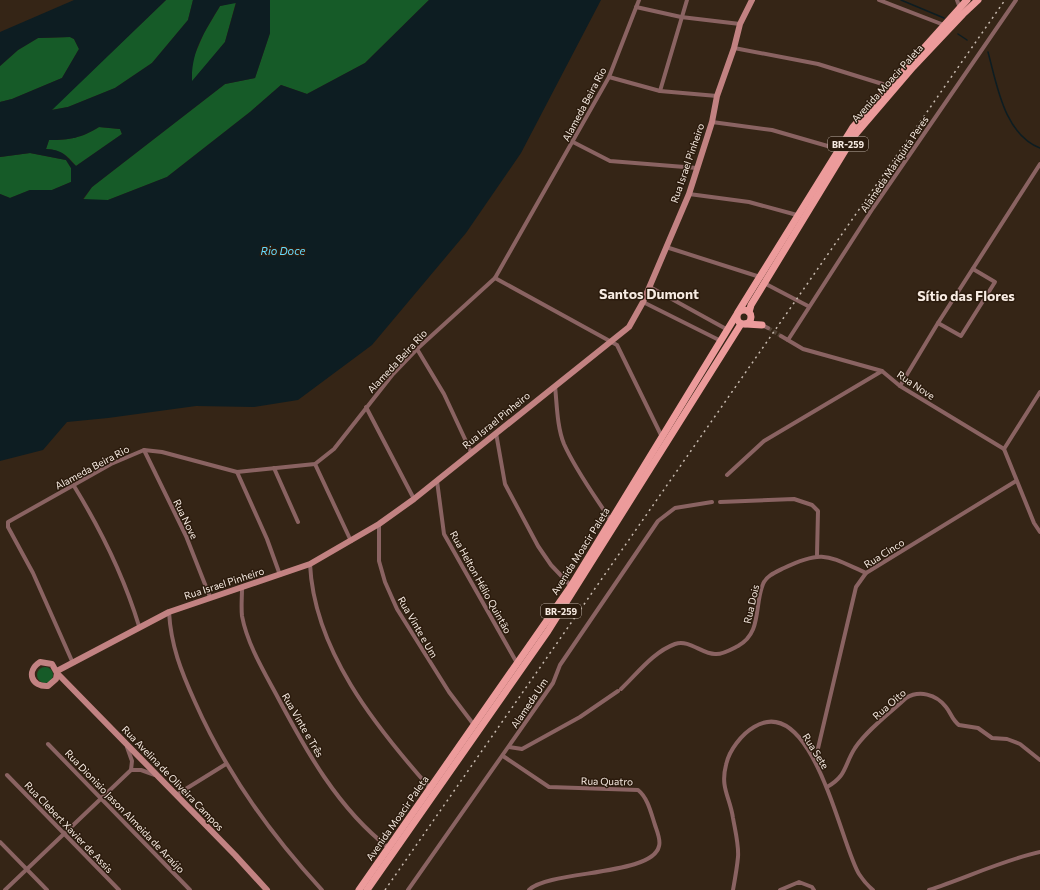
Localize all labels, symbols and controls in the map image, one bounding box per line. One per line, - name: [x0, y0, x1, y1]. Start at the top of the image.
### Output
- street label: Avenida Moacir Paleta: [849, 42, 925, 124]
- street label: Alameda Beira Rio: [559, 65, 609, 143]
- street label: Alameda Mariquita Peres: [857, 113, 931, 214]
- street label: Rua Israel Pinheiro: [668, 122, 706, 204]
- road number: BR-259: [828, 137, 868, 151]
- water label: Rio Doce: [261, 244, 306, 257]
- district label: Santos Dumont: [599, 285, 699, 302]
- district label: Sítio das Flores: [917, 287, 1015, 304]
- street label: Alameda Beira Rio: [365, 327, 429, 395]
- street label: Rua Nove: [895, 368, 937, 402]
- street label: Rua Israel Pinheiro: [460, 389, 532, 451]
- street label: Alameda Beira Rio: [53, 442, 131, 492]
- street label: Rua Nove: [171, 497, 201, 541]
- street label: Avenida Moacir Paleta: [548, 505, 612, 597]
- street label: Rua Helton Hélio Quintão: [448, 529, 514, 635]
- street label: Rua Cinco: [862, 536, 906, 570]
- street label: Rua Israel Pinheiro: [182, 564, 266, 602]
- street label: Rua Dois: [741, 583, 761, 625]
- street label: Rua Vinte e Um: [396, 594, 440, 660]
- road number: BR-259: [541, 604, 581, 618]
- street label: Alameda Um: [508, 676, 550, 730]
- street label: Rua Oito: [870, 686, 908, 722]
- street label: Rua Vinte e Três: [280, 691, 326, 760]
- street label: Rua Avelina de Oliveira Campos: [120, 723, 227, 833]
- street label: Rua Sete: [800, 731, 832, 771]
- street label: Rua Dionisio Jason Almeida de Araújo: [63, 747, 187, 875]
- street label: Avenida Moacir Paleta: [363, 773, 431, 863]
- street label: Rua Quatro: [581, 775, 633, 787]
- street label: Rua Clebert Xavier de Assis: [22, 779, 116, 875]

